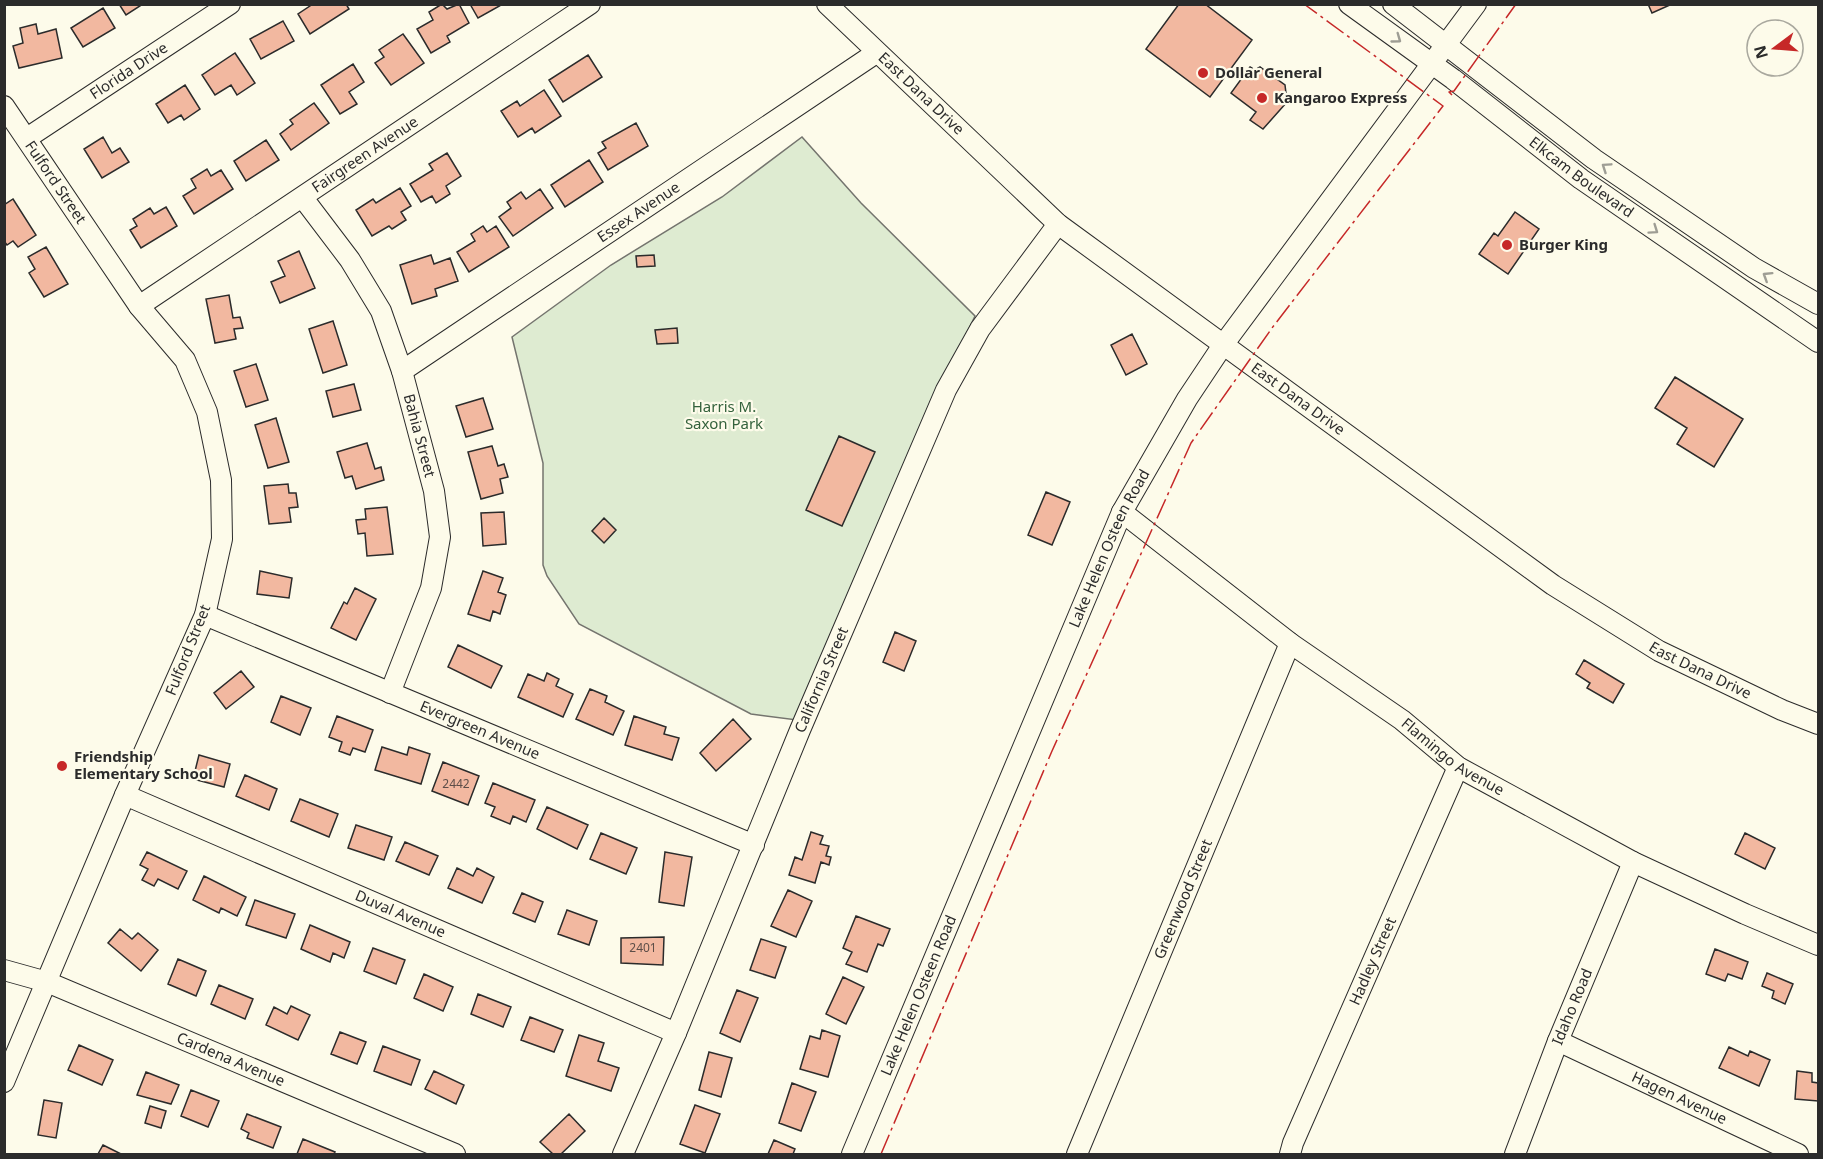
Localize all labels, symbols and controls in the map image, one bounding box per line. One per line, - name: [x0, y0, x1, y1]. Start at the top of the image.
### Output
- north arrow: [1745, 18, 1805, 78]
- one-way arrow: [1390, 32, 1401, 43]
- street label: Florida Drive: [85, 37, 171, 103]
- text: N: [1748, 43, 1773, 61]
- street label: East Dana Drive: [875, 47, 969, 139]
- place label: Dollar General: [1215, 62, 1322, 82]
- marker: Dollar General: [1196, 66, 1210, 80]
- place label: Kangaroo Express: [1274, 87, 1407, 107]
- marker: Kangaroo Express: [1255, 91, 1269, 105]
- street label: Fairgreen Avenue: [307, 111, 422, 197]
- street label: Elkcam Boulevard: [1526, 131, 1638, 222]
- street label: Fulford Street: [21, 136, 92, 228]
- one-way arrow: [1601, 163, 1612, 174]
- street label: Essex Avenue: [593, 176, 683, 246]
- one-way arrow: [1648, 223, 1659, 234]
- place label: Burger King: [1519, 234, 1608, 254]
- marker: Burger King: [1500, 238, 1514, 252]
- one-way arrow: [1763, 272, 1773, 284]
- street label: East Dana Drive: [1248, 357, 1349, 439]
- street label: Bahia Street: [400, 391, 441, 480]
- park label: Harris M. Saxon Park: [685, 396, 763, 433]
- street label: Lake Helen Osteen Road: [1064, 465, 1154, 630]
- street label: Fulford Street: [160, 601, 215, 698]
- street label: California Street: [789, 623, 852, 736]
- street label: East Dana Drive: [1646, 636, 1755, 703]
- street label: Evergreen Avenue: [417, 695, 543, 763]
- street label: Flamingo Avenue: [1398, 713, 1508, 799]
- place label: Friendship Elementary School: [74, 746, 213, 783]
- marker: Friendship Elementary School: [55, 759, 69, 773]
- house number: 2442: [442, 775, 470, 792]
- street label: Greenwood Street: [1148, 835, 1216, 962]
- street label: Duval Avenue: [352, 885, 449, 941]
- street label: Lake Helen Osteen Road: [875, 912, 960, 1078]
- street label: Hadley Street: [1344, 913, 1400, 1008]
- house number: 2401: [629, 939, 657, 956]
- street label: Idaho Road: [1546, 965, 1596, 1047]
- street label: Cardena Avenue: [174, 1027, 288, 1090]
- street label: Hagen Avenue: [1629, 1066, 1731, 1128]

